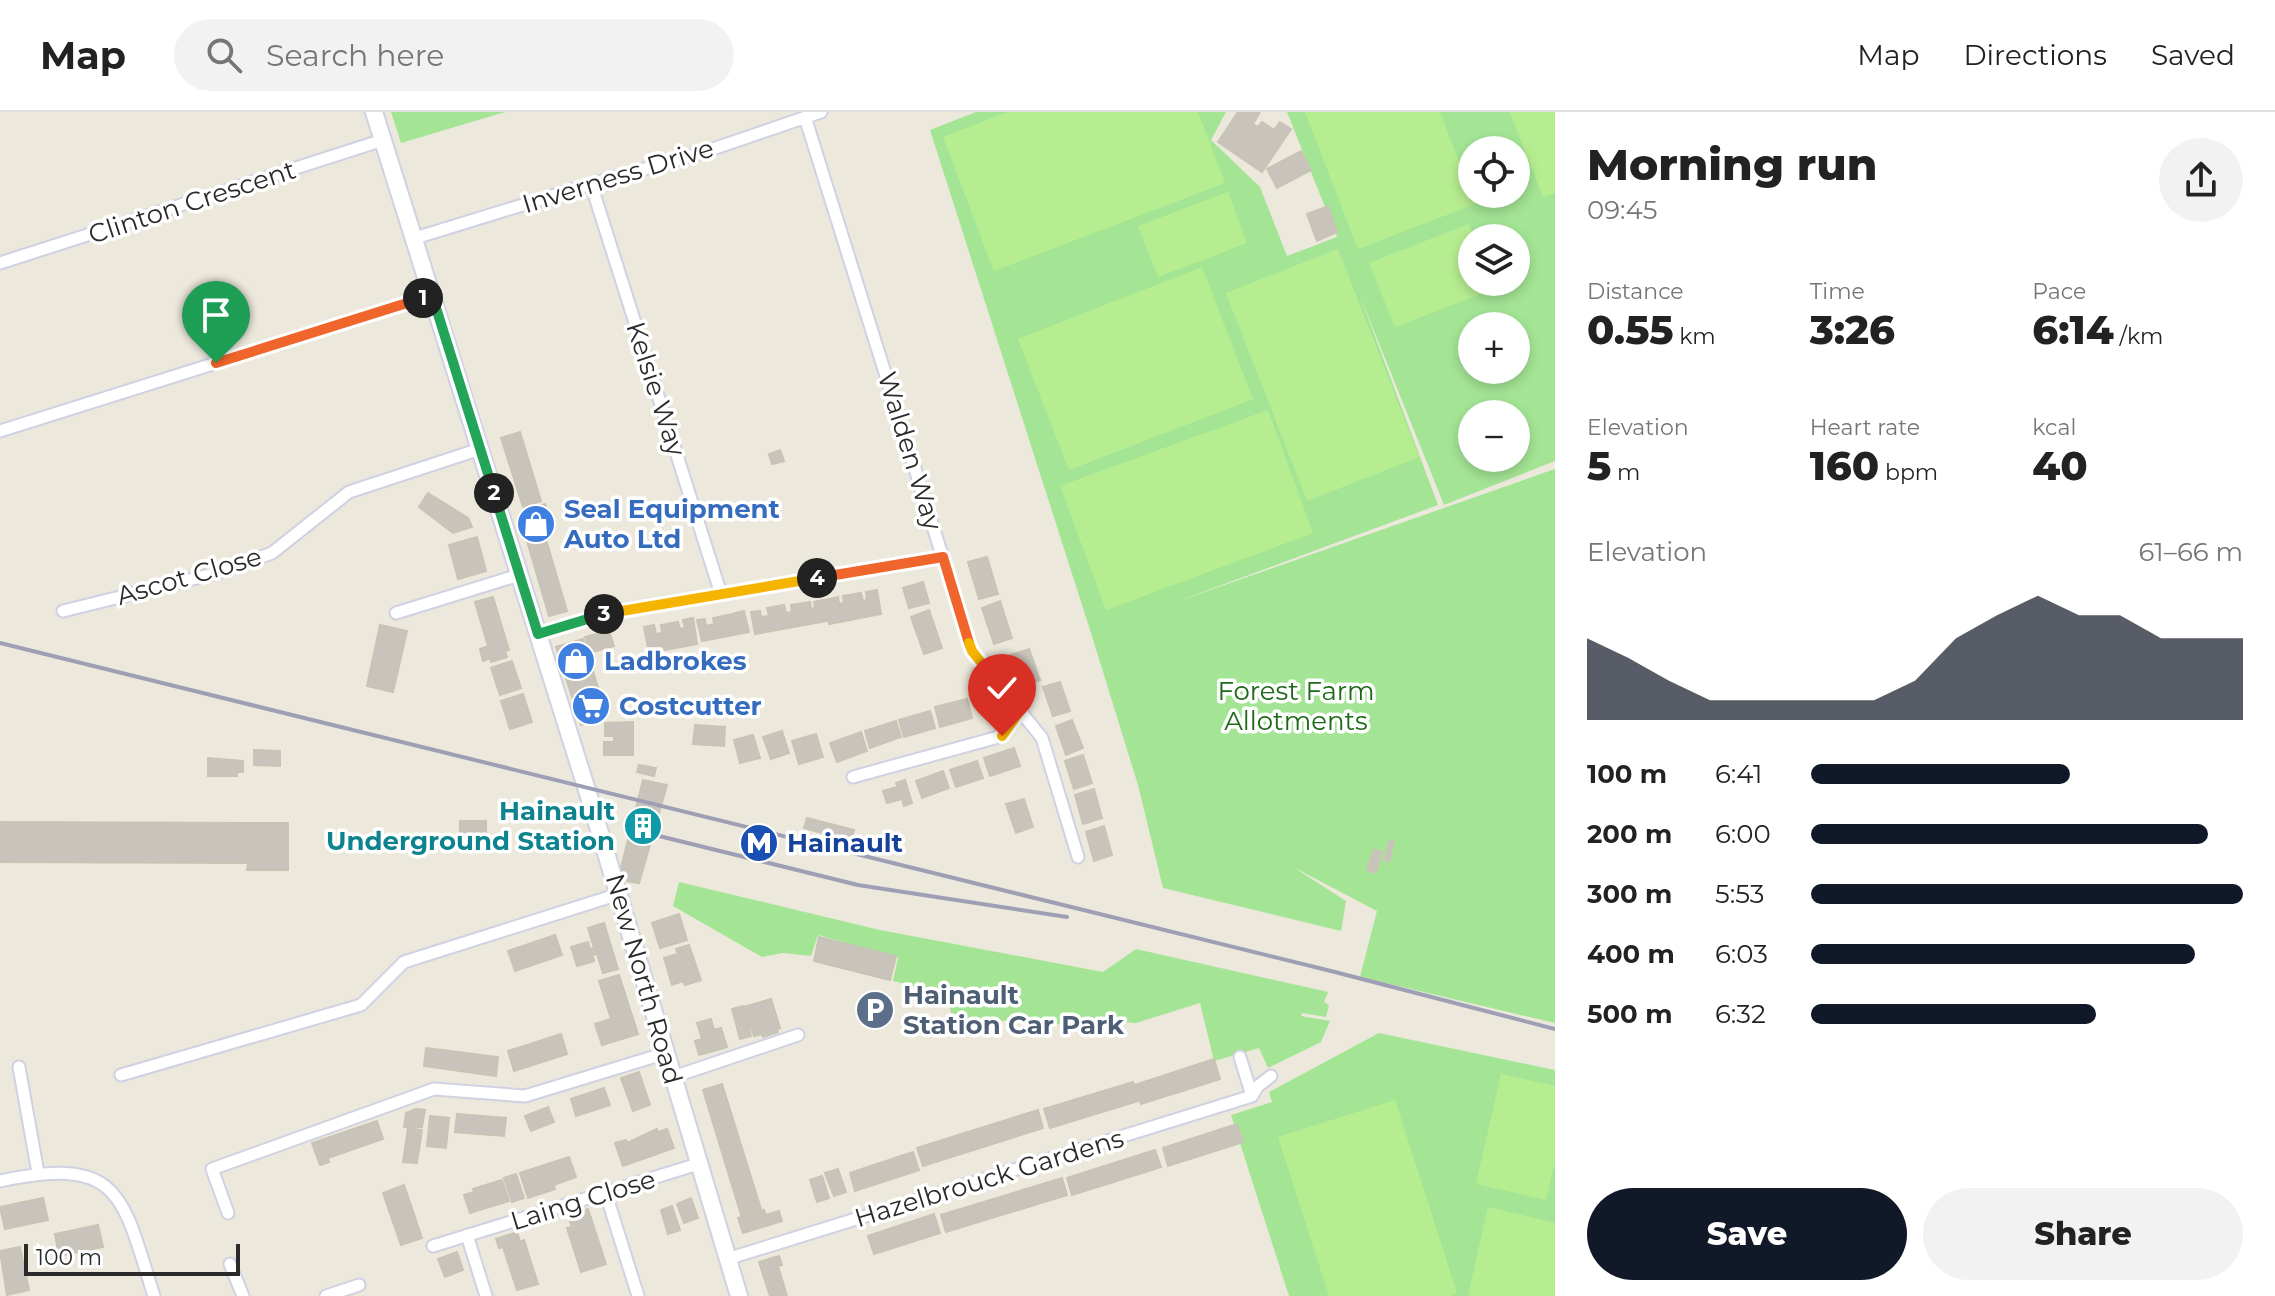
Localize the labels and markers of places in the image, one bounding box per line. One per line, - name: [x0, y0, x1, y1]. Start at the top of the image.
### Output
- pin: 1: [403, 278, 443, 318]
- pin: [182, 281, 250, 363]
- pin: 2: [474, 473, 514, 513]
- place label: Seal Equipment Auto Ltd: [563, 493, 780, 555]
- shop icon: Seal Equipment Auto Ltd: [515, 503, 557, 545]
- pin: 4: [797, 558, 837, 598]
- pin: 3: [584, 594, 624, 634]
- shop icon: Ladbrokes: [555, 640, 597, 682]
- place label: Ladbrokes: [604, 645, 747, 677]
- pin: [968, 654, 1036, 736]
- supermarket icon: Costcutter: [570, 685, 612, 727]
- place label: Costcutter: [619, 690, 762, 722]
- place label: Hainault Underground Station: [326, 795, 615, 857]
- building icon: Hainault Underground Station: [622, 805, 664, 847]
- metro station icon: Hainault: [738, 822, 780, 864]
- place label: Hainault: [787, 827, 903, 859]
- place label: Hainault Station Car Park: [903, 979, 1125, 1041]
- parking icon: Hainault Station Car Park: [854, 989, 896, 1031]

